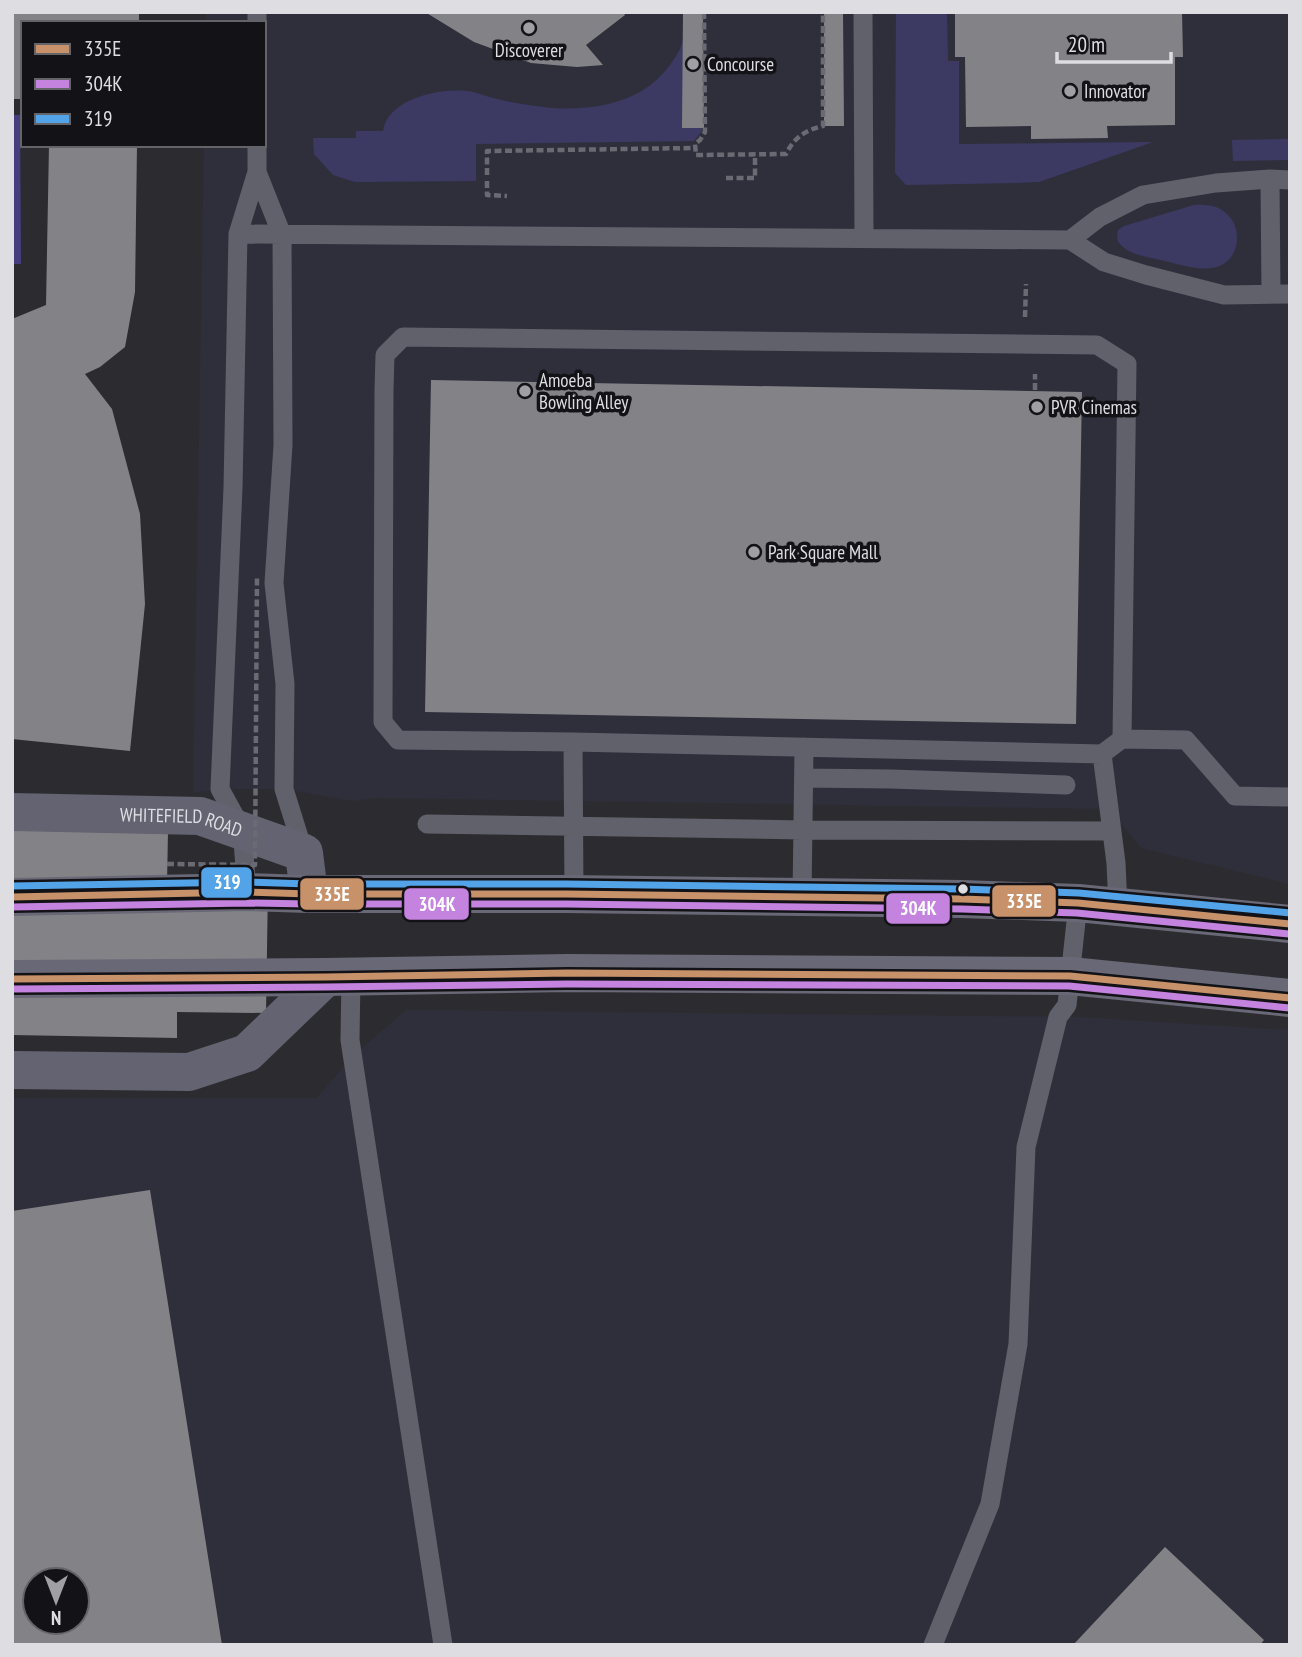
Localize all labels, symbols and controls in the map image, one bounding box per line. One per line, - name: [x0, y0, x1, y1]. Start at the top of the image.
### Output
- marker: Discoverer: [521, 20, 537, 36]
- legend: [21, 21, 266, 147]
- scale bar: [1057, 21, 1171, 65]
- text: 20 m: [1068, 31, 1105, 58]
- text: 335E: [84, 35, 121, 62]
- place label: Discoverer: [495, 38, 564, 62]
- place label: Concourse: [707, 52, 774, 76]
- marker: Concourse: [685, 56, 701, 72]
- text: 304K: [84, 70, 123, 97]
- place label: Innovator: [1084, 79, 1147, 103]
- marker: Innovator: [1062, 83, 1078, 99]
- text: 319: [84, 105, 112, 132]
- place label: Amoeba Bowling Alley: [539, 368, 629, 414]
- marker: Amoeba Bowling Alley: [517, 383, 533, 399]
- place label: PVR Cinemas: [1051, 395, 1137, 419]
- marker: PVR Cinemas: [1029, 399, 1045, 415]
- place label: Park Square Mall: [768, 540, 878, 564]
- marker: Park Square Mall: [746, 544, 762, 560]
- street label: WHITEFIELD ROAD: [120, 802, 245, 842]
- line badge: 319: [200, 866, 253, 899]
- text: 319: [213, 870, 241, 894]
- line badge: 335E: [299, 877, 365, 911]
- text: 335E: [314, 882, 350, 906]
- unlabelled marker: [956, 882, 970, 896]
- line badge: 335E: [991, 884, 1057, 918]
- line badge: 304K: [403, 887, 470, 921]
- text: 335E: [1006, 889, 1042, 913]
- text: 304K: [418, 892, 456, 916]
- line badge: 304K: [885, 892, 951, 925]
- text: 304K: [899, 896, 937, 920]
- north arrow: [21, 1566, 91, 1636]
- text: N: [51, 1606, 61, 1630]

